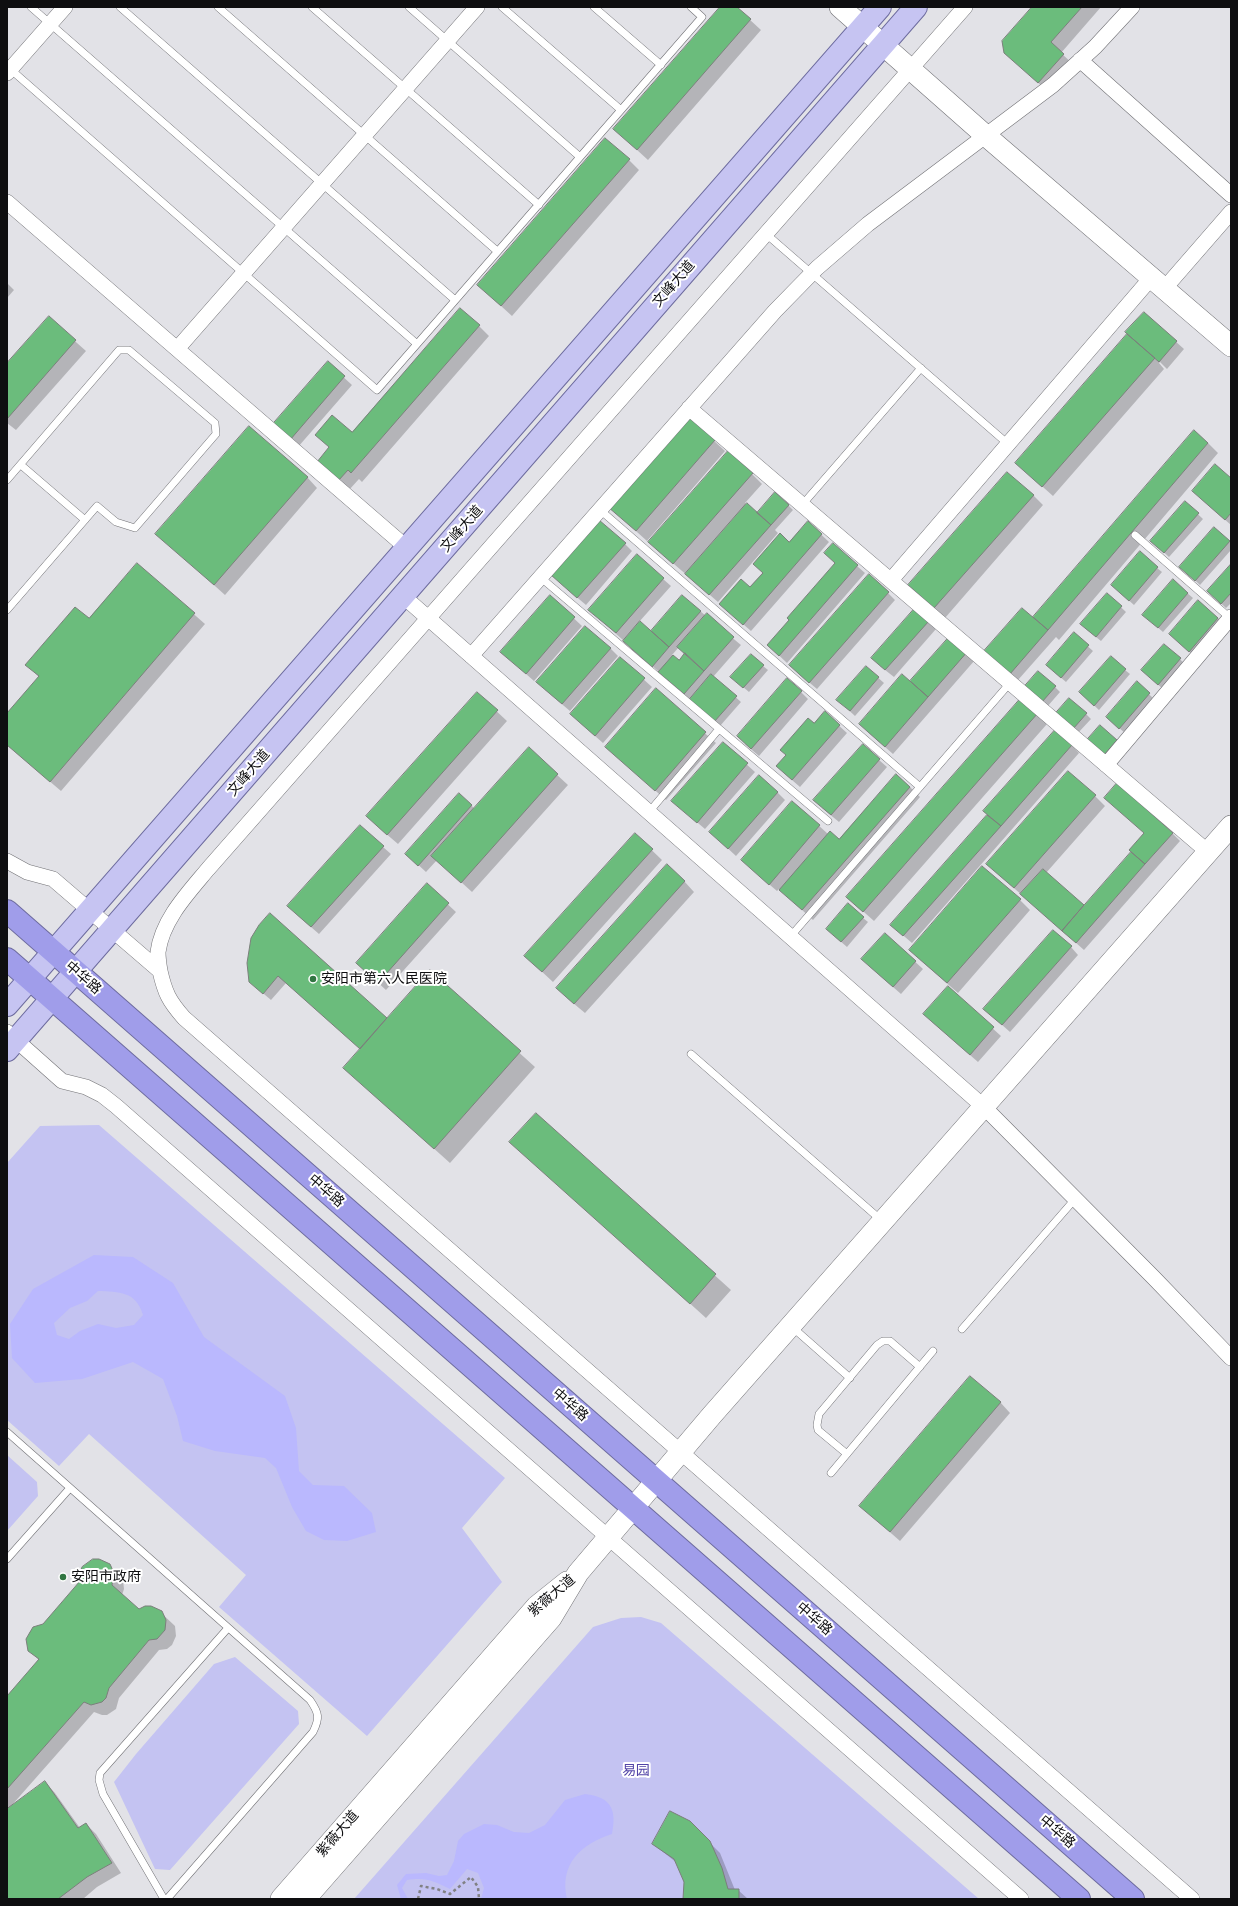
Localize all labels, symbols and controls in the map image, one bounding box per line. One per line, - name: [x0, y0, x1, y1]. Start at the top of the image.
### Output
- street label: 文峰大道: [649, 257, 699, 311]
- street label: 文峰大道: [437, 502, 487, 556]
- street label: 文峰大道: [224, 746, 274, 800]
- street label: 中华路: [62, 958, 104, 998]
- place label: 安阳市第六人民医院: [321, 971, 447, 987]
- marker: 安阳市第六人民医院: [308, 974, 318, 984]
- street label: 中华路: [305, 1171, 347, 1211]
- street label: 中华路: [549, 1385, 591, 1425]
- place label: 安阳市政府: [71, 1569, 141, 1585]
- marker: 安阳市政府: [58, 1572, 68, 1582]
- street label: 紫薇大道: [525, 1572, 579, 1620]
- street label: 中华路: [793, 1599, 835, 1639]
- park label: 易园: [622, 1763, 650, 1779]
- street label: 紫薇大道: [313, 1807, 363, 1861]
- street label: 中华路: [1036, 1812, 1078, 1852]

